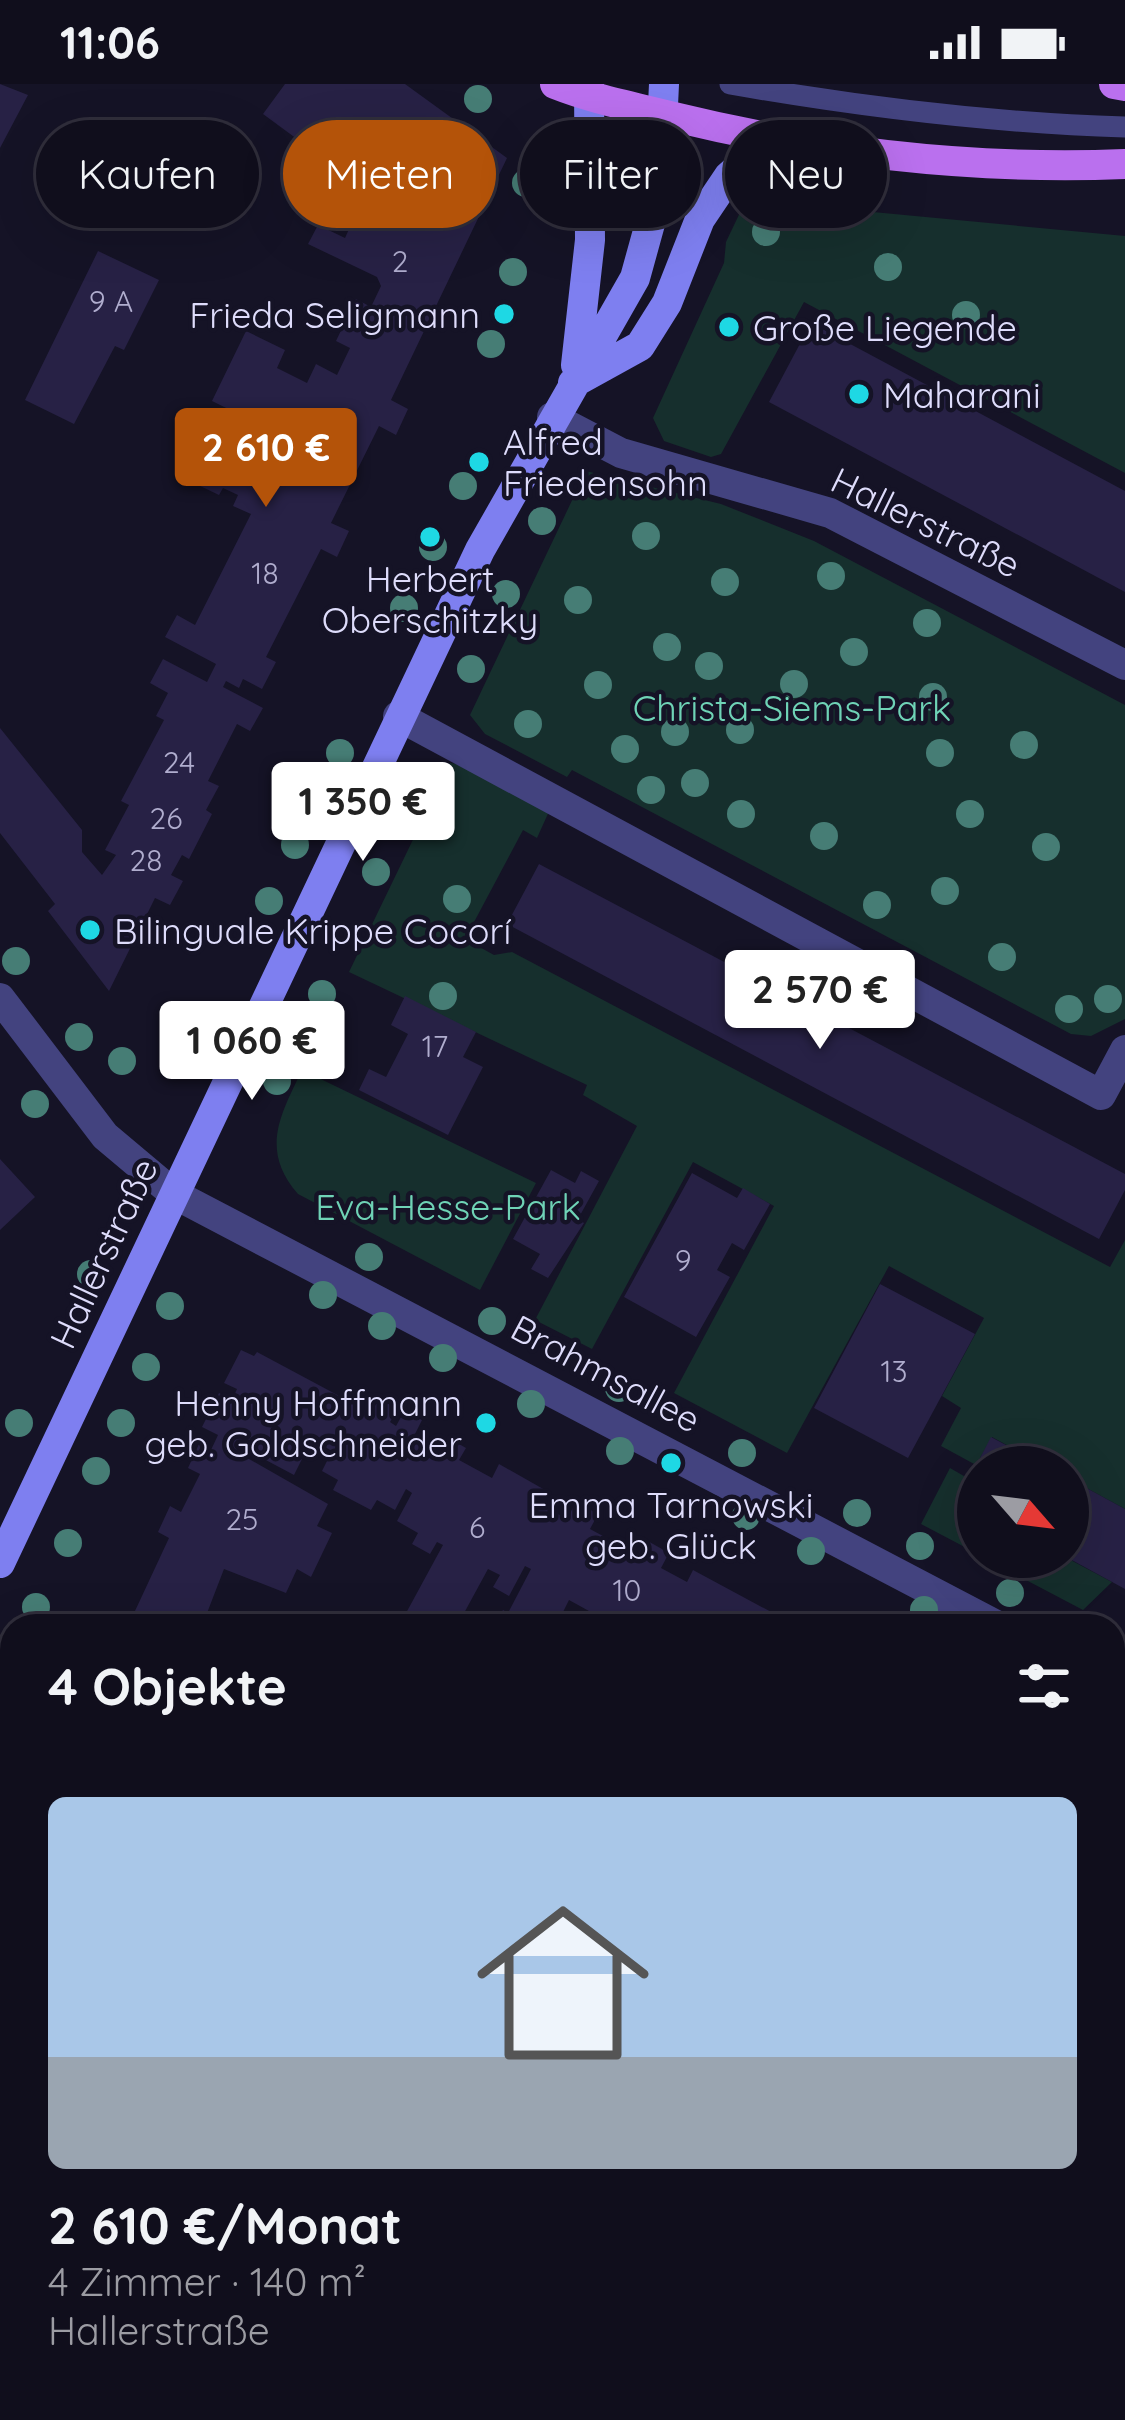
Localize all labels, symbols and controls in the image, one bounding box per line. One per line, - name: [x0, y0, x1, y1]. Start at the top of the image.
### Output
- text: 11:06: [60, 14, 160, 70]
- chip: Kaufen: [36, 120, 259, 228]
- chip: Mieten: [283, 120, 496, 228]
- chip: Filter: [520, 120, 701, 228]
- chip: Neu: [725, 120, 887, 228]
- house number: 2: [392, 242, 408, 280]
- house number: 9 A: [89, 282, 133, 320]
- place label: Frieda Seligmann: [189, 292, 480, 337]
- marker: Frieda Seligmann: [491, 301, 517, 327]
- place label: Große Liegende: [753, 305, 1017, 350]
- marker: Große Liegende: [716, 314, 742, 340]
- place label: Maharani: [883, 372, 1041, 417]
- marker: Maharani: [846, 381, 872, 407]
- pin: 2 610 €: [155, 408, 377, 510]
- place label: Alfred Friedensohn: [503, 419, 708, 505]
- text: 2 610 €: [202, 422, 330, 471]
- marker: Alfred Friedensohn: [466, 449, 492, 475]
- street label: Hallerstraße: [824, 457, 1028, 587]
- marker: Herbert Oberschitzky: [417, 524, 443, 550]
- house number: 18: [251, 554, 279, 592]
- place label: Herbert Oberschitzky: [322, 556, 538, 642]
- park label: Christa-Siems-Park: [633, 685, 951, 730]
- house number: 24: [163, 743, 195, 781]
- pin: 1 350 €: [252, 762, 474, 864]
- text: 1 350 €: [299, 776, 427, 825]
- house number: 26: [150, 799, 182, 837]
- house number: 28: [130, 841, 162, 879]
- place label: Bilinguale Krippe Cocorí: [114, 908, 511, 953]
- marker: Bilinguale Krippe Cocorí: [77, 917, 103, 943]
- pin: 2 570 €: [709, 950, 931, 1052]
- text: 2 570 €: [752, 964, 888, 1013]
- pin: 1 060 €: [141, 1001, 363, 1103]
- text: 1 060 €: [187, 1015, 317, 1064]
- house number: 17: [422, 1027, 448, 1065]
- street label: Hallerstraße: [39, 1151, 167, 1355]
- park label: Eva-Hesse-Park: [315, 1184, 581, 1229]
- house number: 9: [675, 1241, 691, 1279]
- street label: Brahmsallee: [504, 1304, 708, 1442]
- house number: 13: [881, 1352, 907, 1390]
- place label: Henny Hoffmann geb. Goldschneider: [144, 1380, 462, 1466]
- marker: Henny Hoffmann geb. Goldschneider: [473, 1410, 499, 1436]
- north arrow: [957, 1446, 1089, 1578]
- map controls: [957, 1446, 1089, 1578]
- marker: Emma Tarnowski geb. Glück: [658, 1450, 684, 1476]
- place label: Emma Tarnowski geb. Glück: [529, 1482, 813, 1568]
- house number: 25: [226, 1500, 258, 1538]
- house number: 6: [469, 1508, 485, 1546]
- house number: 10: [613, 1571, 641, 1609]
- icon: filters: [1011, 1653, 1077, 1719]
- text: 4 Objekte: [48, 1654, 287, 1718]
- icon: home: [455, 1875, 671, 2091]
- text: 2 610 €/Monat: [48, 2193, 402, 2257]
- text: 4 Zimmer · 140 m²: [48, 2257, 366, 2306]
- text: Hallerstraße: [48, 2306, 270, 2355]

